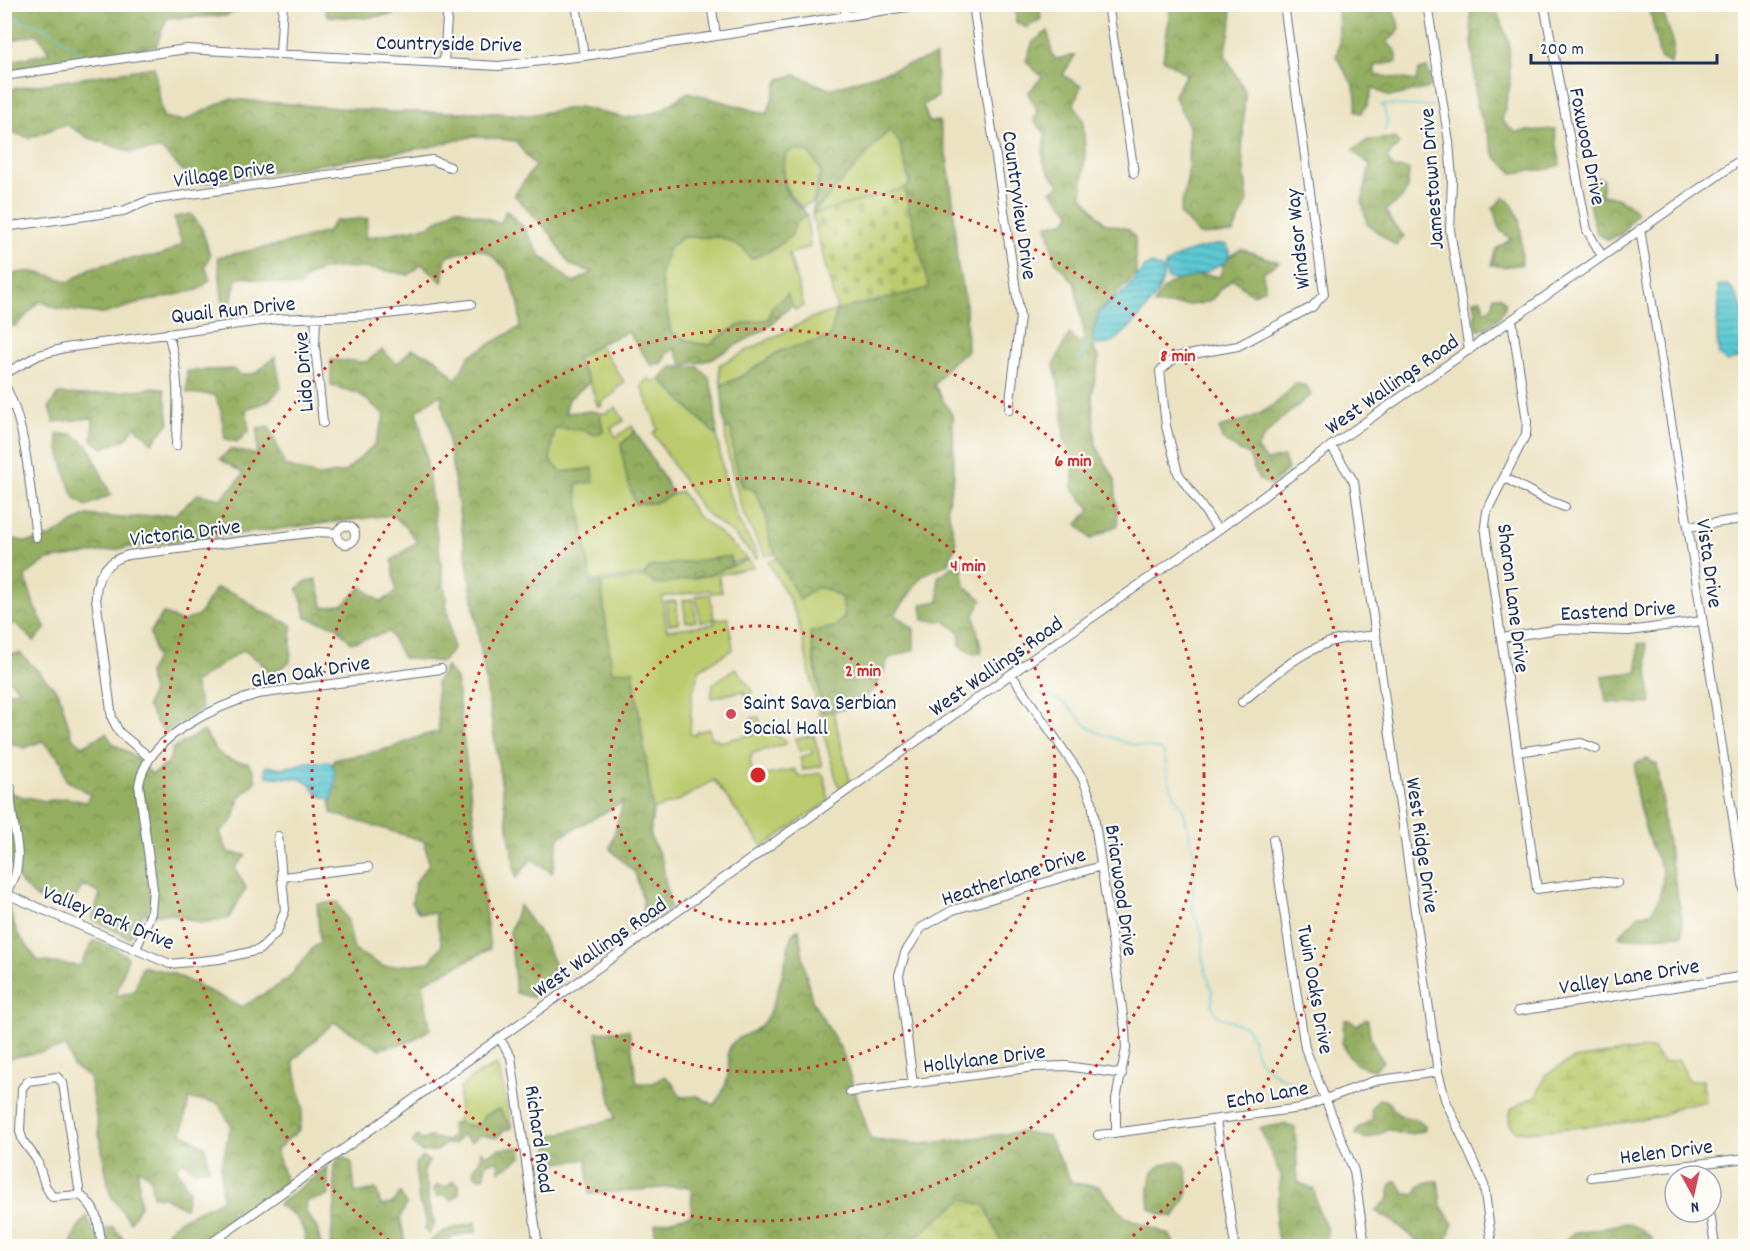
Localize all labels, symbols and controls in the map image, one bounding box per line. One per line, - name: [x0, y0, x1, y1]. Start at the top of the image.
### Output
- scale bar: [1531, 27, 1717, 65]
- street label: Countryside Drive: [376, 29, 522, 62]
- text: 200 m: [1540, 38, 1584, 63]
- street label: Foxwood Drive: [1559, 85, 1612, 208]
- street label: Jamestown Drive: [1413, 107, 1454, 251]
- street label: Countryview Drive: [992, 129, 1043, 282]
- street label: Village Drive: [172, 153, 277, 198]
- street label: Windsor Way: [1279, 186, 1320, 291]
- street label: Quail Run Drive: [170, 290, 297, 333]
- street label: West Wallings Road: [1320, 328, 1466, 444]
- street label: Lido Drive: [287, 330, 324, 413]
- text: 8 min: [1160, 345, 1196, 370]
- text: 6 min: [1055, 450, 1091, 475]
- street label: Victoria Drive: [128, 512, 243, 557]
- street label: Vista Drive: [1686, 517, 1729, 610]
- street label: Sharon Lane Drive: [1487, 522, 1536, 675]
- text: 4 min: [950, 555, 986, 580]
- street label: Eastend Drive: [1560, 594, 1677, 631]
- street label: West Wallings Road: [924, 610, 1070, 726]
- street label: Glen Oak Drive: [249, 649, 373, 698]
- text: 2 min: [845, 660, 881, 685]
- place label: Saint Sava Serbian Social Hall: [743, 689, 897, 745]
- marker: Saint Sava Serbian Social Hall: [724, 707, 738, 721]
- centre of rings: [748, 765, 768, 785]
- street label: West Ridge Drive: [1396, 776, 1445, 915]
- street label: Briarwood Drive: [1095, 823, 1144, 958]
- street label: Heatherlane Drive: [938, 840, 1090, 916]
- street label: Valley Park Drive: [37, 879, 178, 960]
- street label: West Wallings Road: [528, 891, 674, 1007]
- street label: Twin Oaks Drive: [1287, 922, 1340, 1057]
- street label: Valley Lane Drive: [1557, 952, 1702, 1005]
- street label: Hollylane Drive: [921, 1038, 1047, 1083]
- street label: Echo Lane: [1224, 1074, 1311, 1119]
- street label: Richard Road: [515, 1084, 560, 1195]
- street label: Helen Drive: [1618, 1132, 1715, 1175]
- north arrow: [1663, 1164, 1723, 1224]
- text: N: [1689, 1194, 1700, 1218]

